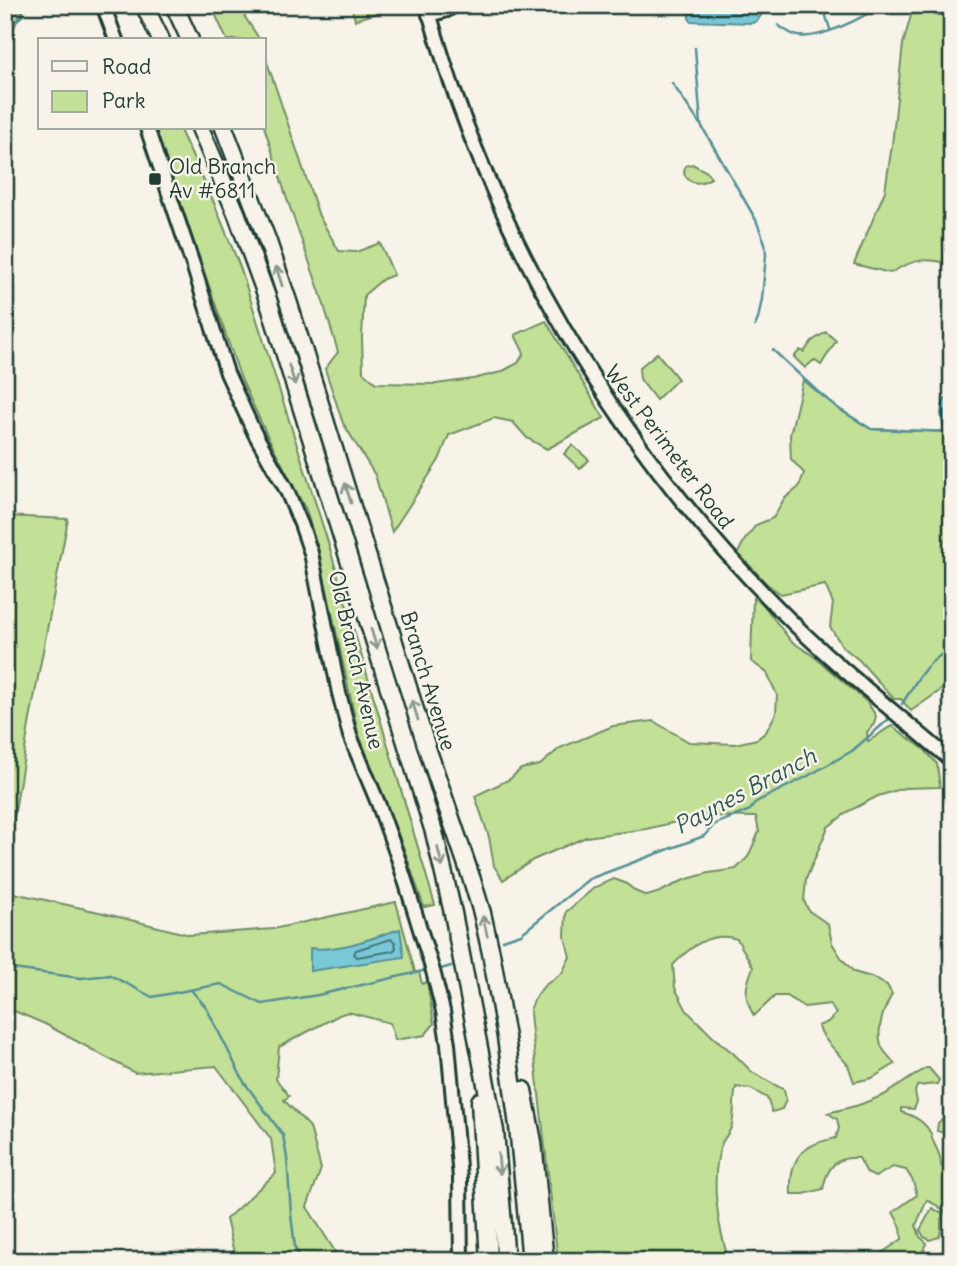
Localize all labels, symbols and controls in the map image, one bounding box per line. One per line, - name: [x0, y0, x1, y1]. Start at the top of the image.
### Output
- legend: [38, 38, 266, 130]
- text: Road: [102, 53, 151, 80]
- text: Park: [102, 87, 145, 114]
- place label: Old Branch Av #6811: [169, 153, 276, 204]
- marker: Old Branch Av #6811: [147, 171, 163, 187]
- one-way arrow: [272, 265, 285, 287]
- street label: West Perimeter Road: [599, 359, 740, 534]
- one-way arrow: [286, 364, 299, 386]
- one-way arrow: [341, 482, 354, 504]
- street label: Old Branch Avenue: [323, 568, 390, 752]
- street label: Branch Avenue: [394, 608, 463, 754]
- one-way arrow: [368, 628, 381, 650]
- one-way arrow: [408, 700, 420, 722]
- water label: Paynes Branch: [669, 741, 821, 840]
- one-way arrow: [434, 845, 447, 868]
- one-way arrow: [478, 916, 491, 938]
- one-way arrow: [493, 1153, 506, 1175]

